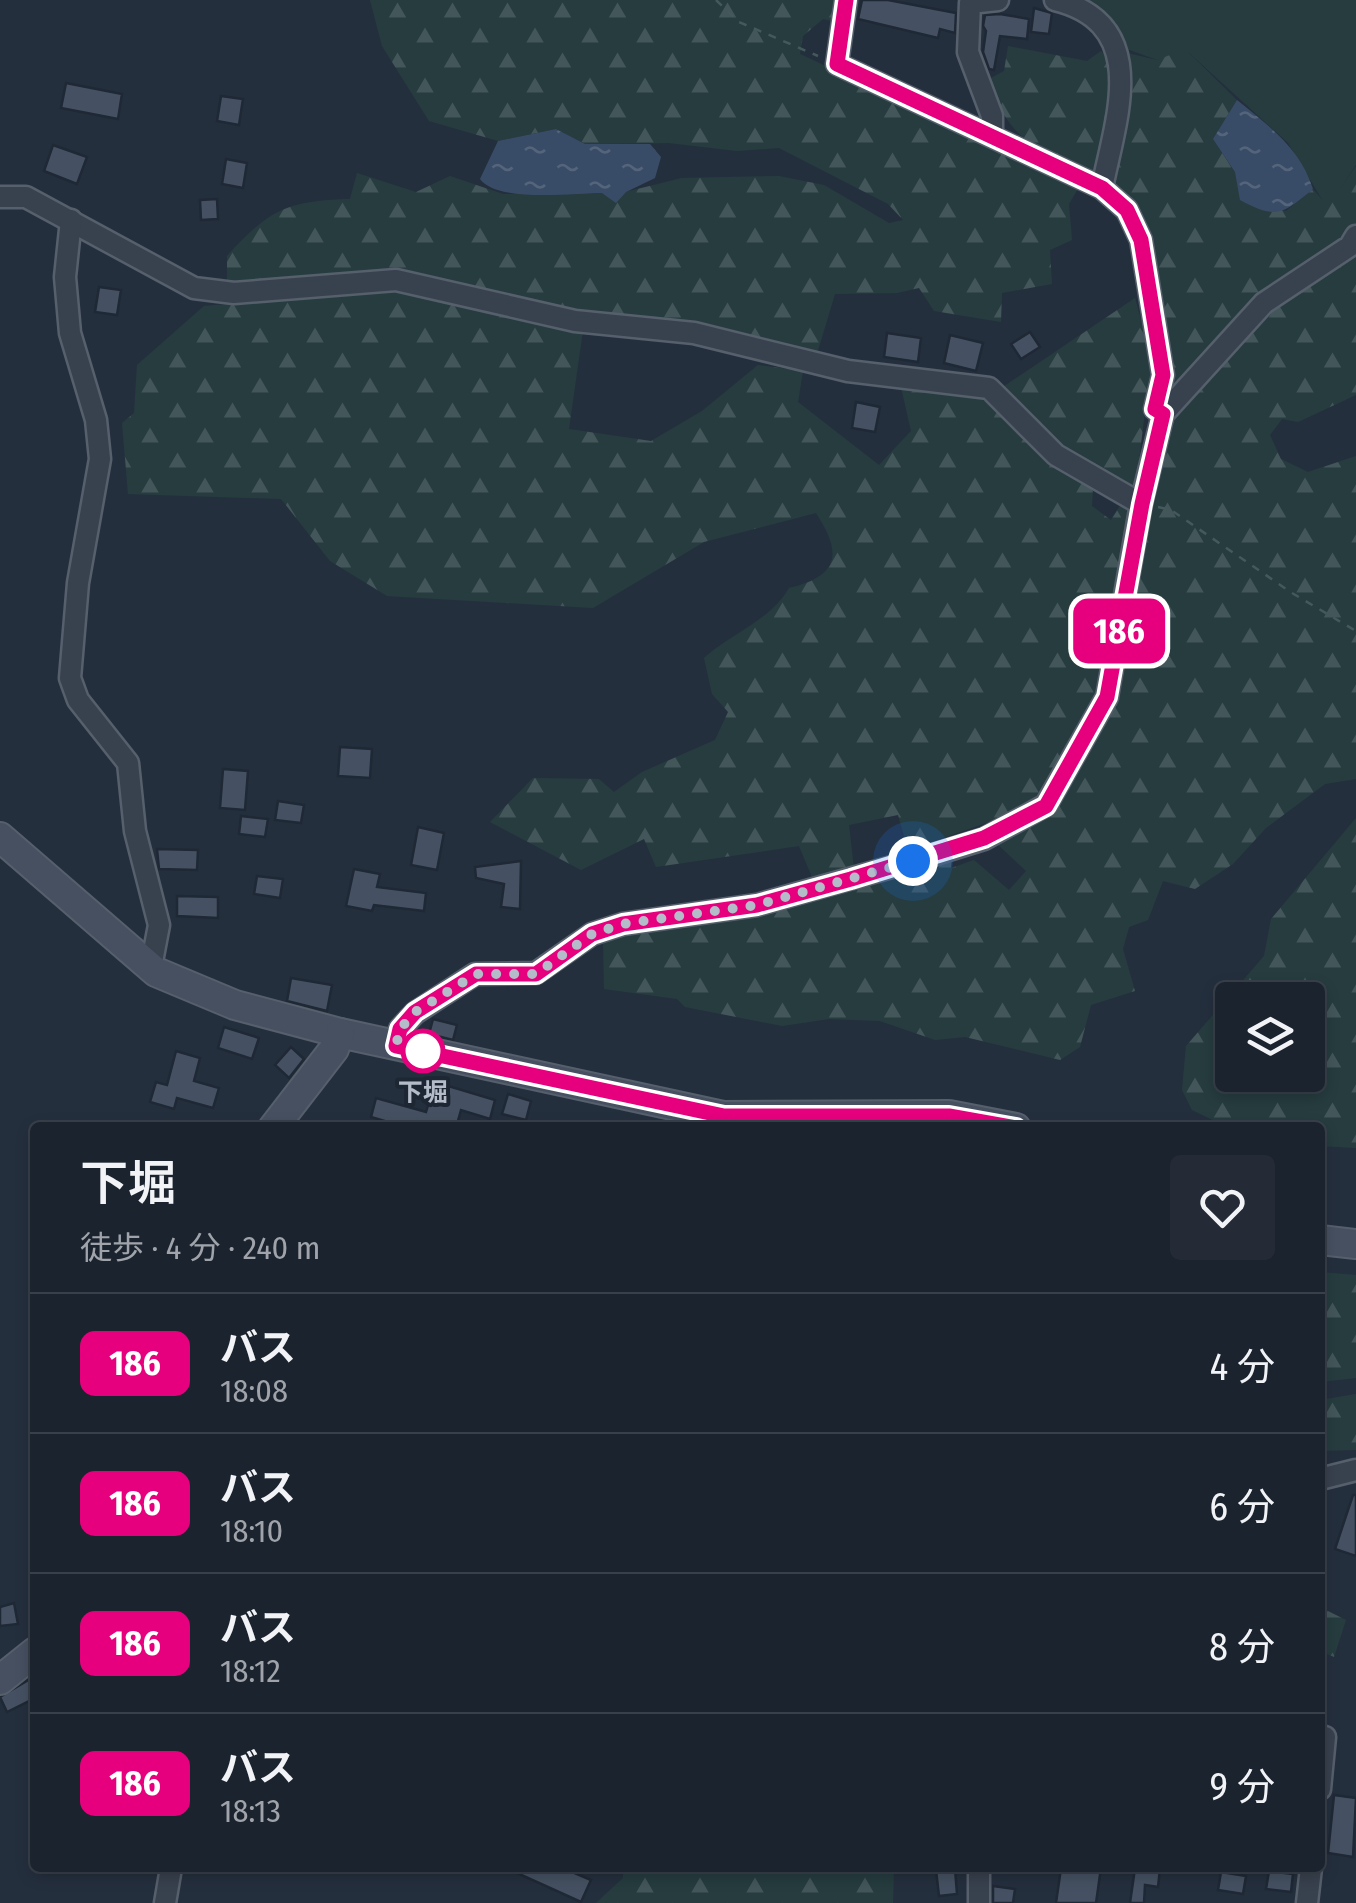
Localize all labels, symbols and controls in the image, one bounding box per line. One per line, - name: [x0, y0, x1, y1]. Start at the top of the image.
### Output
- line badge: 186: [1062, 598, 1176, 664]
- text: 186: [1093, 610, 1145, 652]
- your location: [888, 836, 938, 886]
- map controls: [1215, 982, 1325, 1092]
- button: layers: [1215, 982, 1325, 1092]
- marker: 下堀: [402, 1030, 444, 1072]
- place label: 下堀: [398, 1078, 448, 1108]
- text: 下堀: [80, 1155, 176, 1213]
- button: heart: [1170, 1155, 1275, 1260]
- text: 徒歩 · 4 分 · 240 m: [80, 1229, 320, 1267]
- text: バス: [220, 1325, 296, 1371]
- text: 186: [109, 1342, 161, 1384]
- text: 4 分: [1210, 1344, 1275, 1390]
- text: 18:08: [220, 1372, 288, 1410]
- text: バス: [220, 1465, 296, 1511]
- text: 186: [109, 1482, 161, 1524]
- text: 6 分: [1209, 1484, 1275, 1530]
- text: 18:10: [220, 1512, 283, 1550]
- text: バス: [220, 1605, 296, 1651]
- text: 186: [109, 1622, 161, 1664]
- text: 8 分: [1209, 1624, 1275, 1670]
- text: 18:12: [220, 1652, 281, 1690]
- text: バス: [220, 1745, 296, 1791]
- text: 186: [109, 1762, 161, 1804]
- text: 9 分: [1210, 1764, 1275, 1810]
- text: 18:13: [220, 1792, 281, 1830]

